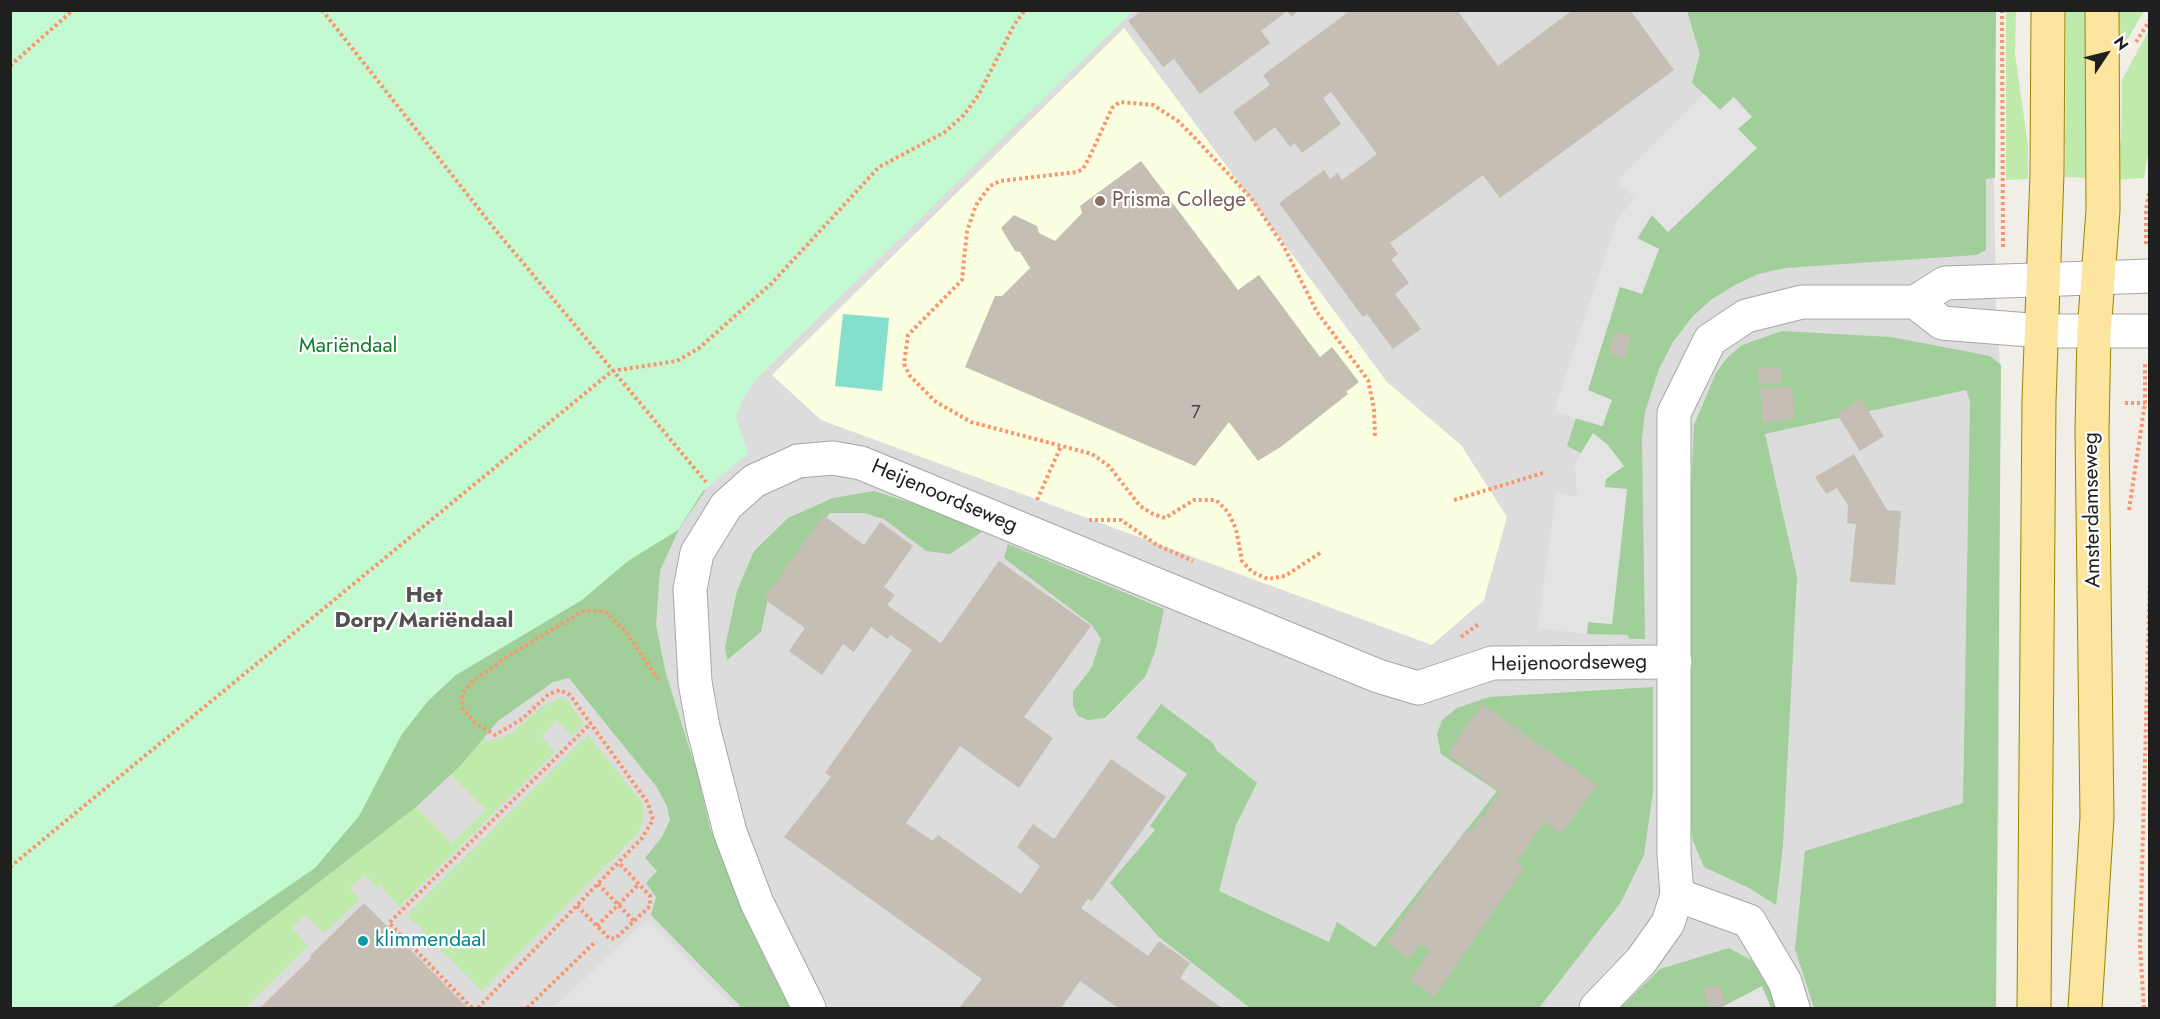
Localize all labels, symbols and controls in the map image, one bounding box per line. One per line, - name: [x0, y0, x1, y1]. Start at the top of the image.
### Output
- north arrow: [2076, 24, 2136, 84]
- text: N: [2108, 32, 2134, 55]
- place label: Prisma College: [1112, 188, 1246, 214]
- marker: Prisma College: [1093, 194, 1107, 208]
- park label: Mariëndaal: [299, 334, 397, 360]
- house number: 7: [1191, 403, 1201, 425]
- street label: Amsterdamseweg: [2079, 432, 2107, 588]
- street label: Heijenoordseweg: [867, 455, 1021, 539]
- district label: Het Dorp/Mariëndaal: [334, 584, 514, 636]
- street label: Heijenoordseweg: [1491, 650, 1647, 678]
- place label: klimmendaal: [375, 928, 486, 954]
- marker: klimmendaal: [356, 934, 370, 948]

